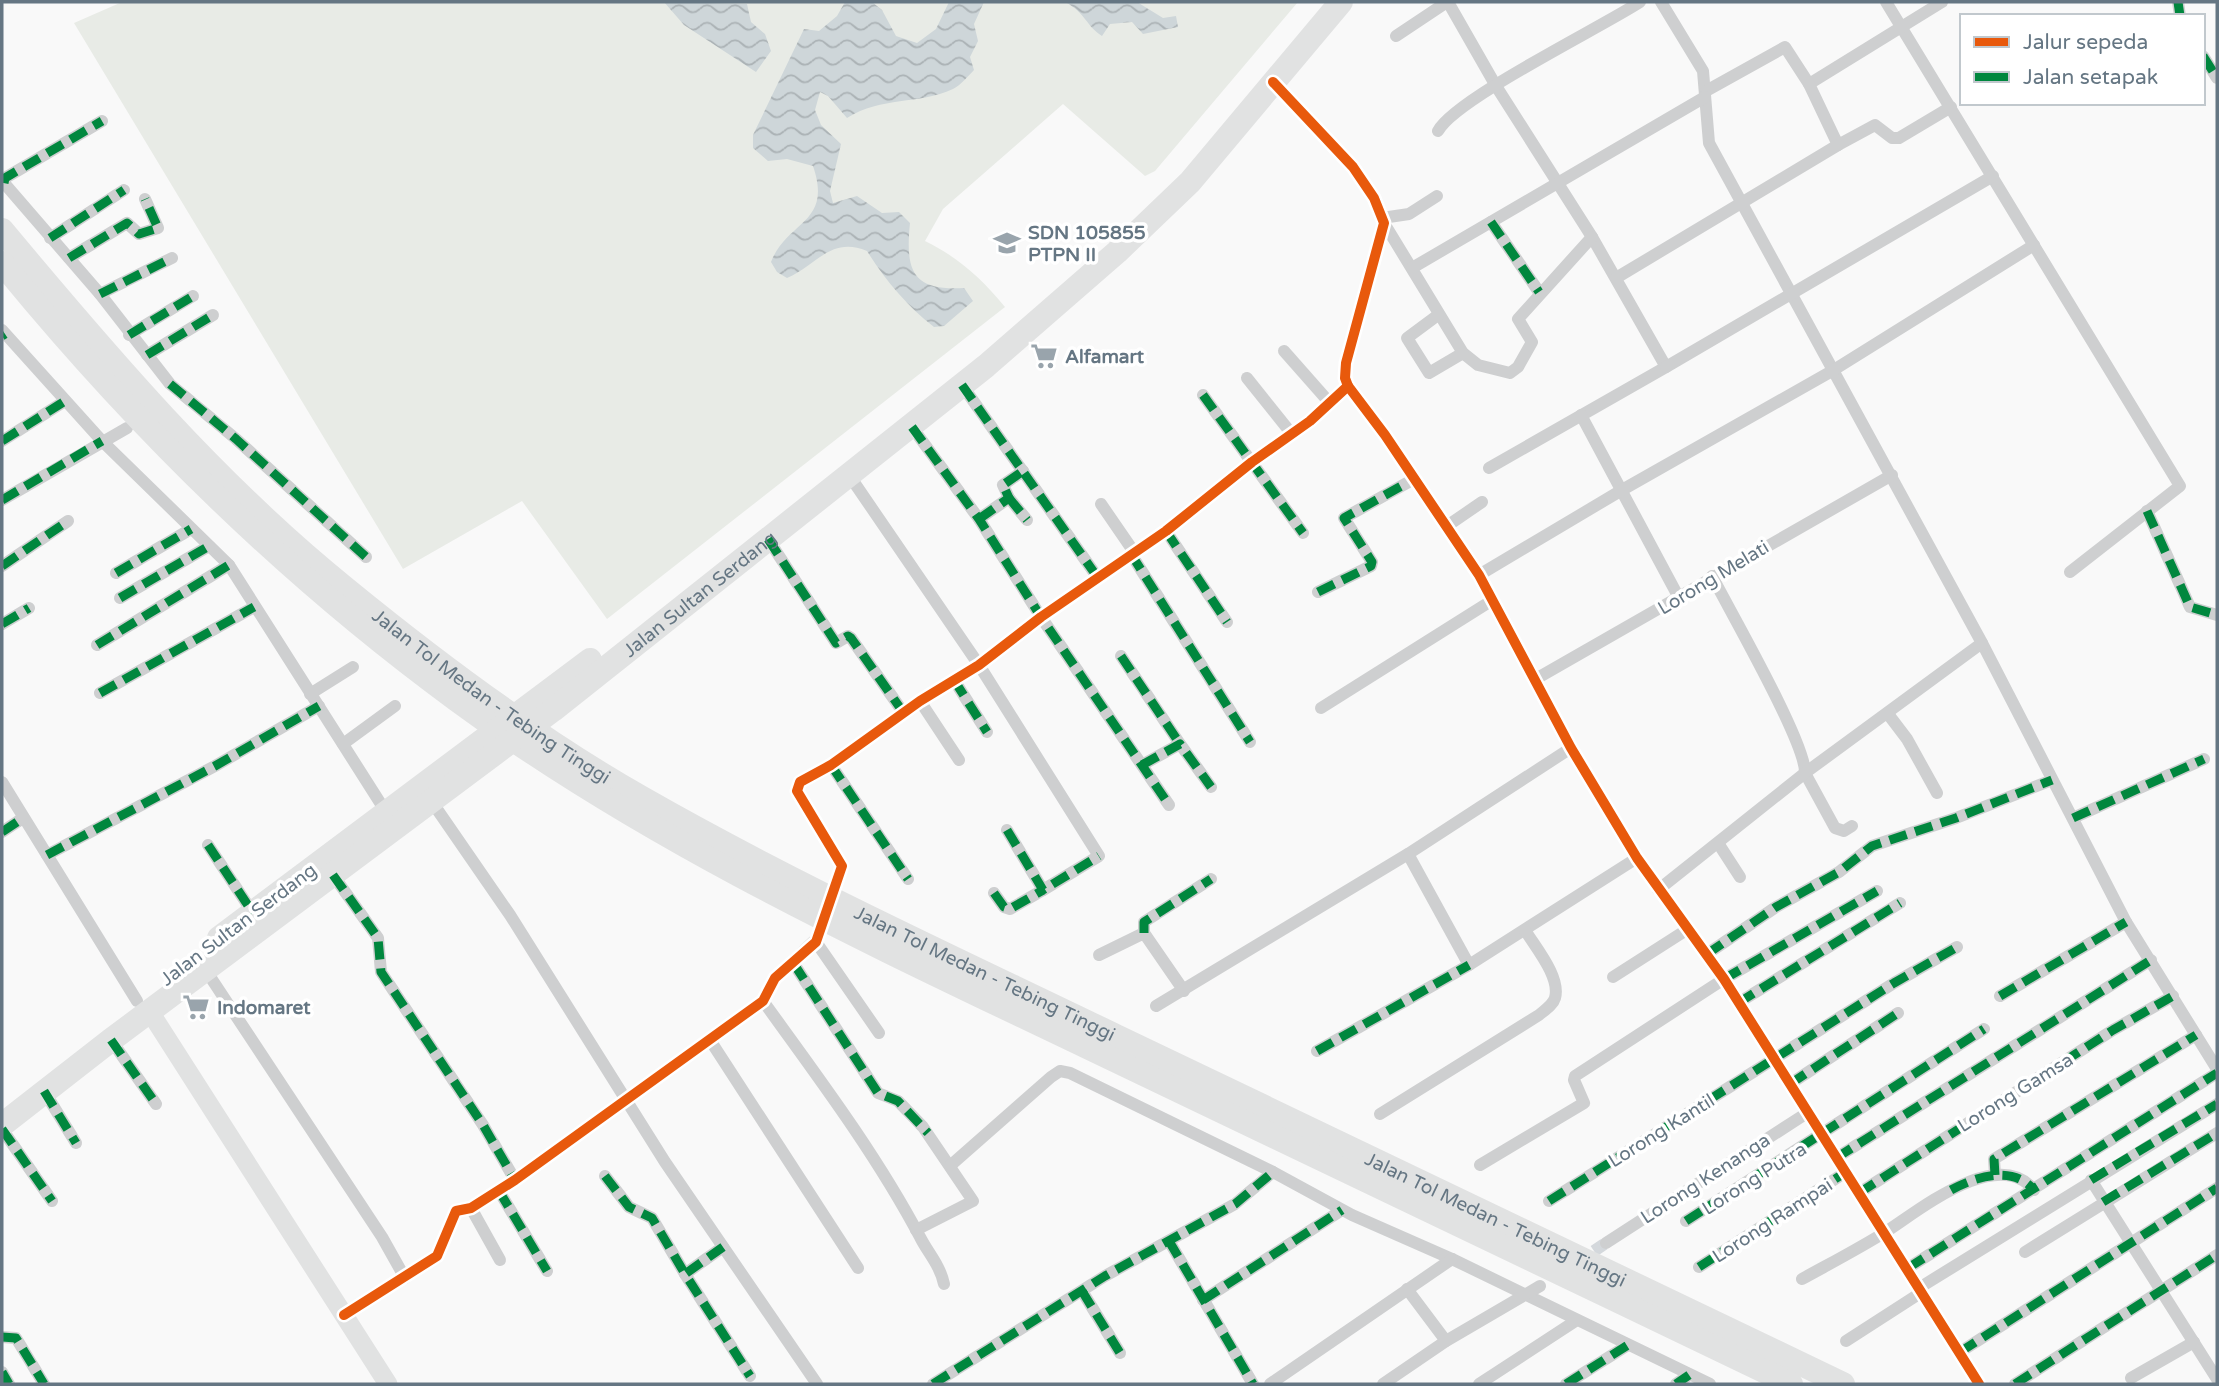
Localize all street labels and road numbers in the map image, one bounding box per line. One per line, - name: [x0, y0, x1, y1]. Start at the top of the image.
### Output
- street label: Jalan Sultan Serdang: [619, 527, 781, 662]
- street label: Lorong Melati: [1654, 536, 1773, 620]
- street label: Jalan Tol Medan - Tebing Tinggi: [368, 605, 614, 789]
- street label: Jalan Sultan Serdang: [156, 859, 321, 991]
- street label: Jalan Tol Medan - Tebing Tinggi: [851, 902, 1119, 1046]
- street label: Lorong Gamsa: [1954, 1049, 2077, 1137]
- street label: Lorong Kantil: [1604, 1089, 1719, 1172]
- street label: Lorong Kenanga: [1637, 1129, 1774, 1229]
- street label: Lorong Putra: [1698, 1138, 1811, 1220]
- street label: Jalan Tol Medan - Tebing Tinggi: [1361, 1148, 1630, 1292]
- street label: Lorong Rampai: [1708, 1174, 1837, 1268]

